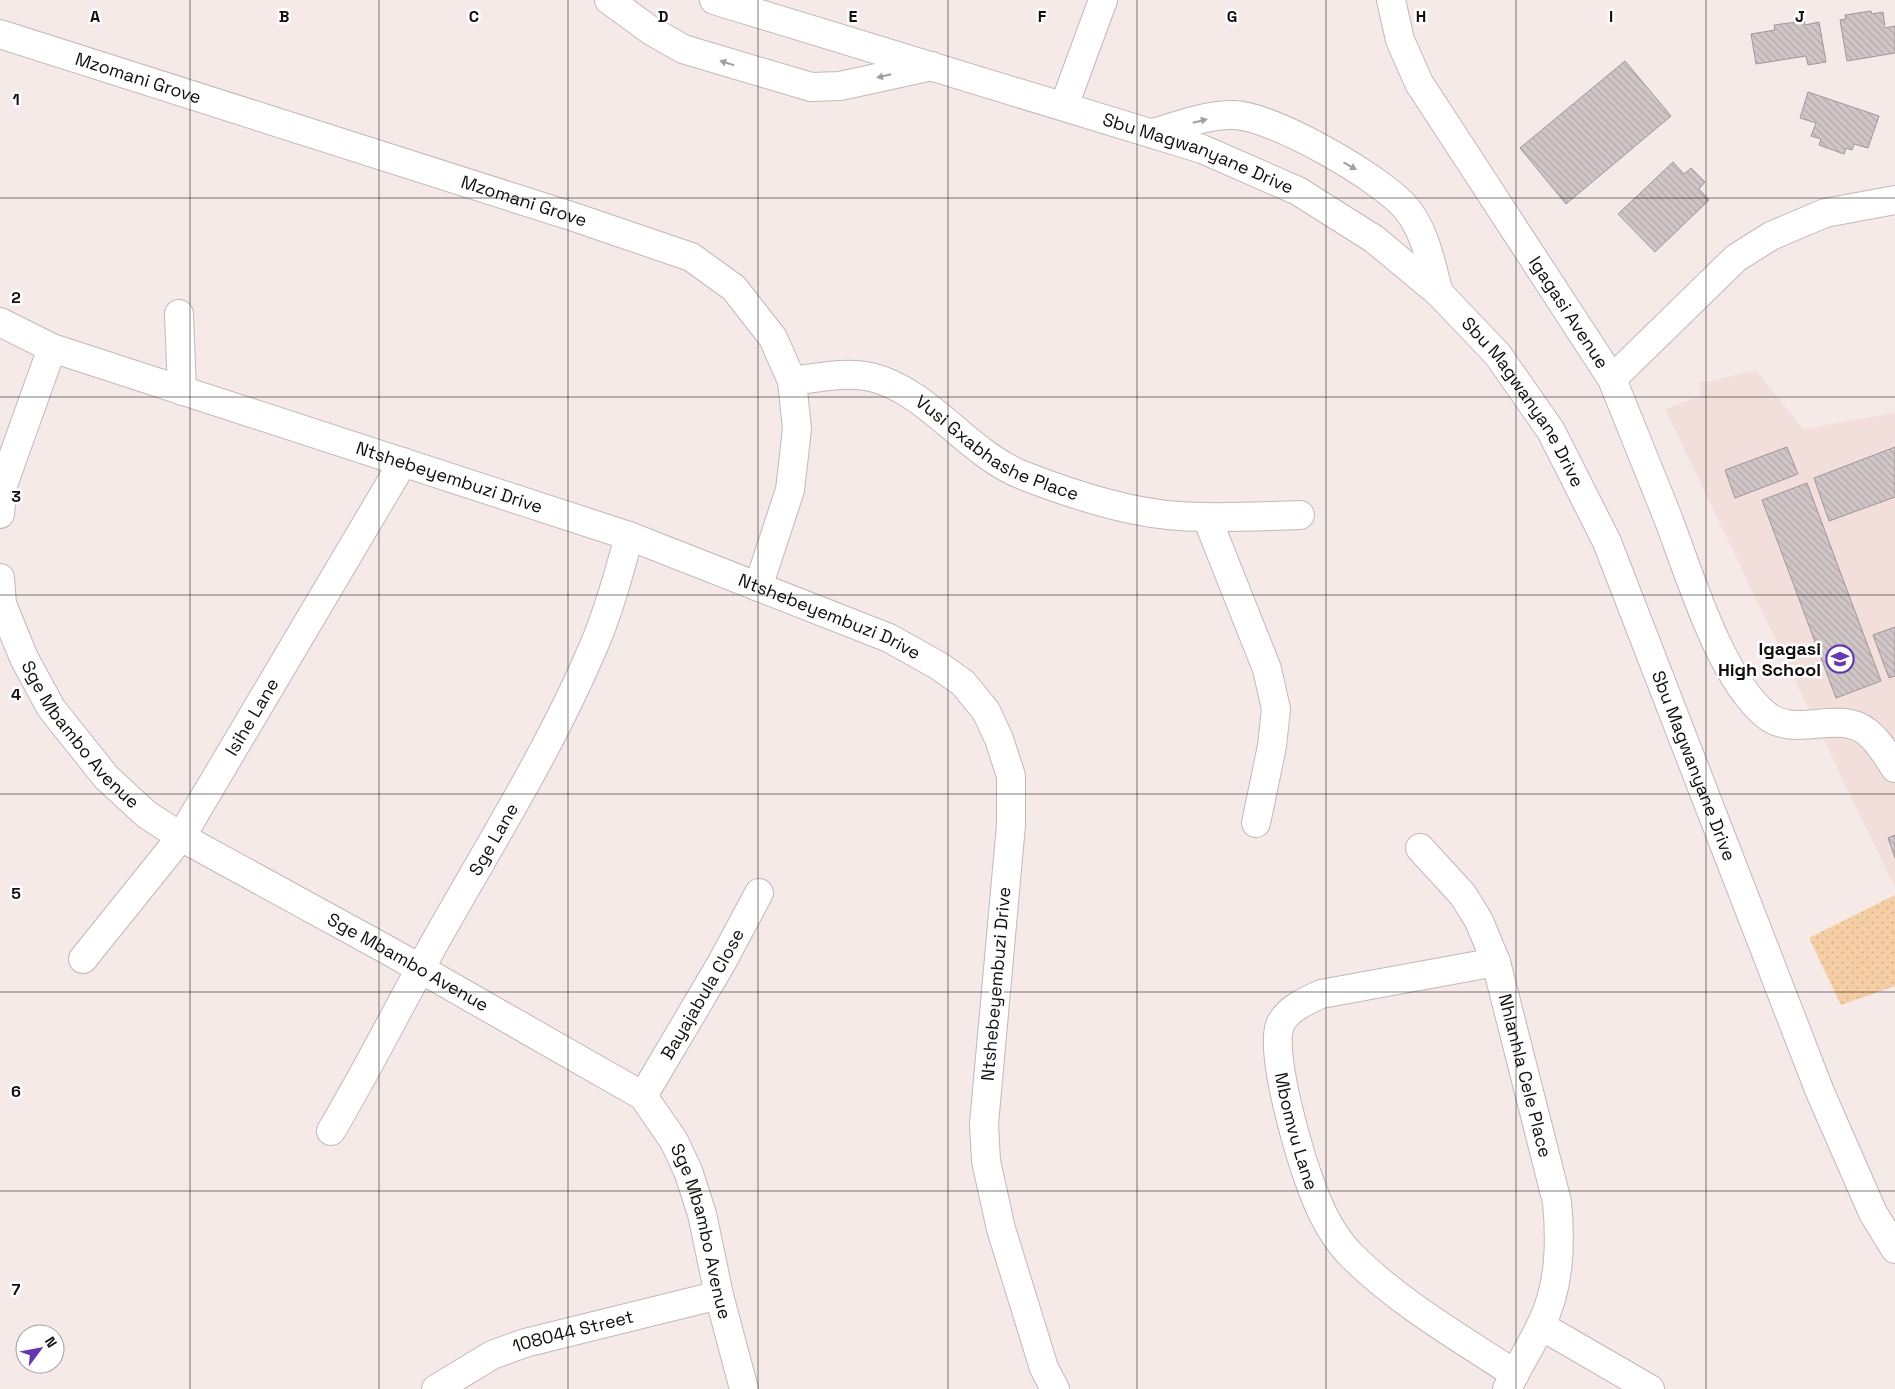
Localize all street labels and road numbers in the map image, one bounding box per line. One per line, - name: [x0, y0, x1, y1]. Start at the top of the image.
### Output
- street label: Mzomani Grove: [72, 47, 204, 108]
- street label: Sbu Magwanyane Drive: [1100, 107, 1297, 199]
- street label: Mzomani Grove: [458, 170, 590, 232]
- street label: Igagasi Avenue: [1524, 252, 1614, 373]
- street label: Sbu Magwanyane Drive: [1457, 312, 1589, 491]
- street label: Vusi Gxabhashe Place: [911, 390, 1082, 505]
- street label: Ntshebeyembuzi Drive: [353, 436, 546, 518]
- street label: Ntshebeyembuzi Drive: [735, 568, 925, 664]
- street label: Sge Mbambo Avenue: [17, 657, 145, 813]
- street label: Sbu Magwanyane Drive: [1647, 667, 1741, 864]
- street label: Isihe Lane: [220, 674, 284, 760]
- street label: Sge Lane: [463, 799, 523, 880]
- street label: Ntshebeyembuzi Drive: [976, 886, 1015, 1082]
- street label: Sge Mbambo Avenue: [323, 907, 493, 1016]
- street label: Bayajabula Close: [655, 924, 749, 1064]
- street label: Nhlanhla Cele Place: [1494, 991, 1557, 1160]
- street label: Mbomvu Lane: [1270, 1071, 1324, 1193]
- street label: Sge Mbambo Avenue: [666, 1140, 737, 1322]
- street label: 108044 Street: [509, 1305, 636, 1358]

